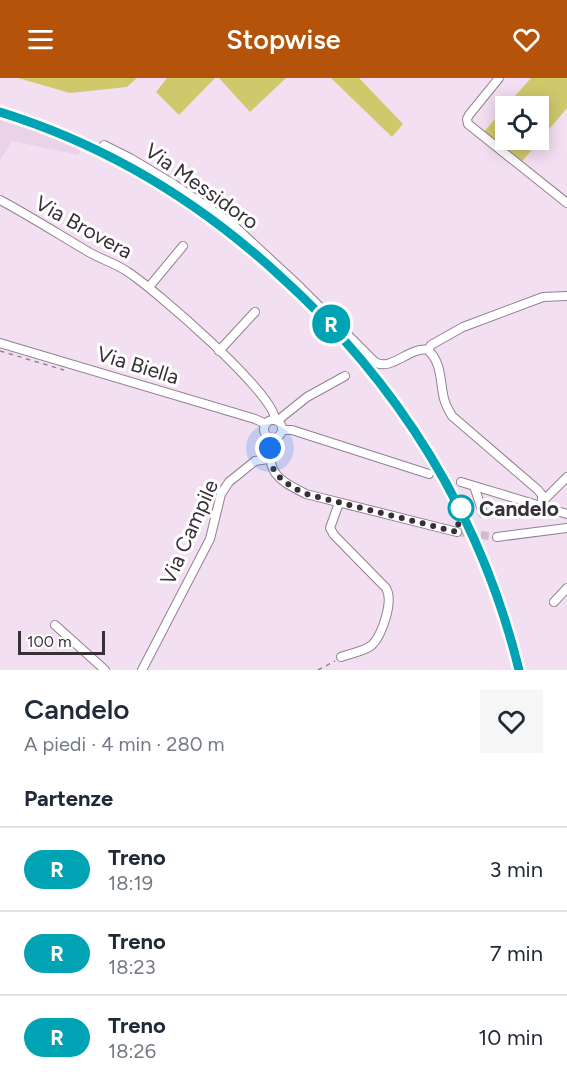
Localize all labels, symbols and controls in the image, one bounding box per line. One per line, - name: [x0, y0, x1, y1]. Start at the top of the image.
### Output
- icon: menu: [24, 23, 57, 56]
- text: Stopwise: [226, 23, 341, 56]
- icon: heart: [510, 23, 543, 56]
- map controls: [495, 96, 549, 150]
- button: locate: [495, 96, 549, 150]
- street label: Via Messidoro: [140, 138, 264, 234]
- street label: Via Brovera: [31, 190, 137, 264]
- line badge: R: [312, 304, 350, 344]
- text: R: [324, 312, 338, 337]
- street label: Via Biella: [94, 341, 182, 389]
- your location: [255, 433, 285, 463]
- street label: Via Campile: [155, 476, 223, 588]
- marker: Candelo: [448, 495, 474, 521]
- place label: Candelo: [479, 496, 559, 521]
- scale bar: [18, 628, 105, 656]
- text: 100 m: [27, 632, 72, 651]
- button: heart: [480, 690, 543, 753]
- text: Candelo: [24, 692, 130, 726]
- text: A piedi · 4 min · 280 m: [24, 732, 225, 756]
- text: Partenze: [24, 785, 113, 812]
- text: Treno: [108, 844, 166, 871]
- text: 3 min: [489, 856, 543, 883]
- text: R: [50, 857, 64, 882]
- text: 18:19: [108, 871, 153, 895]
- text: Treno: [108, 928, 166, 955]
- text: 7 min: [490, 940, 543, 967]
- text: R: [50, 941, 64, 966]
- text: 18:23: [108, 955, 156, 979]
- text: Treno: [108, 1012, 166, 1039]
- text: 10 min: [478, 1024, 543, 1051]
- text: R: [50, 1025, 64, 1050]
- text: 18:26: [108, 1039, 156, 1063]

